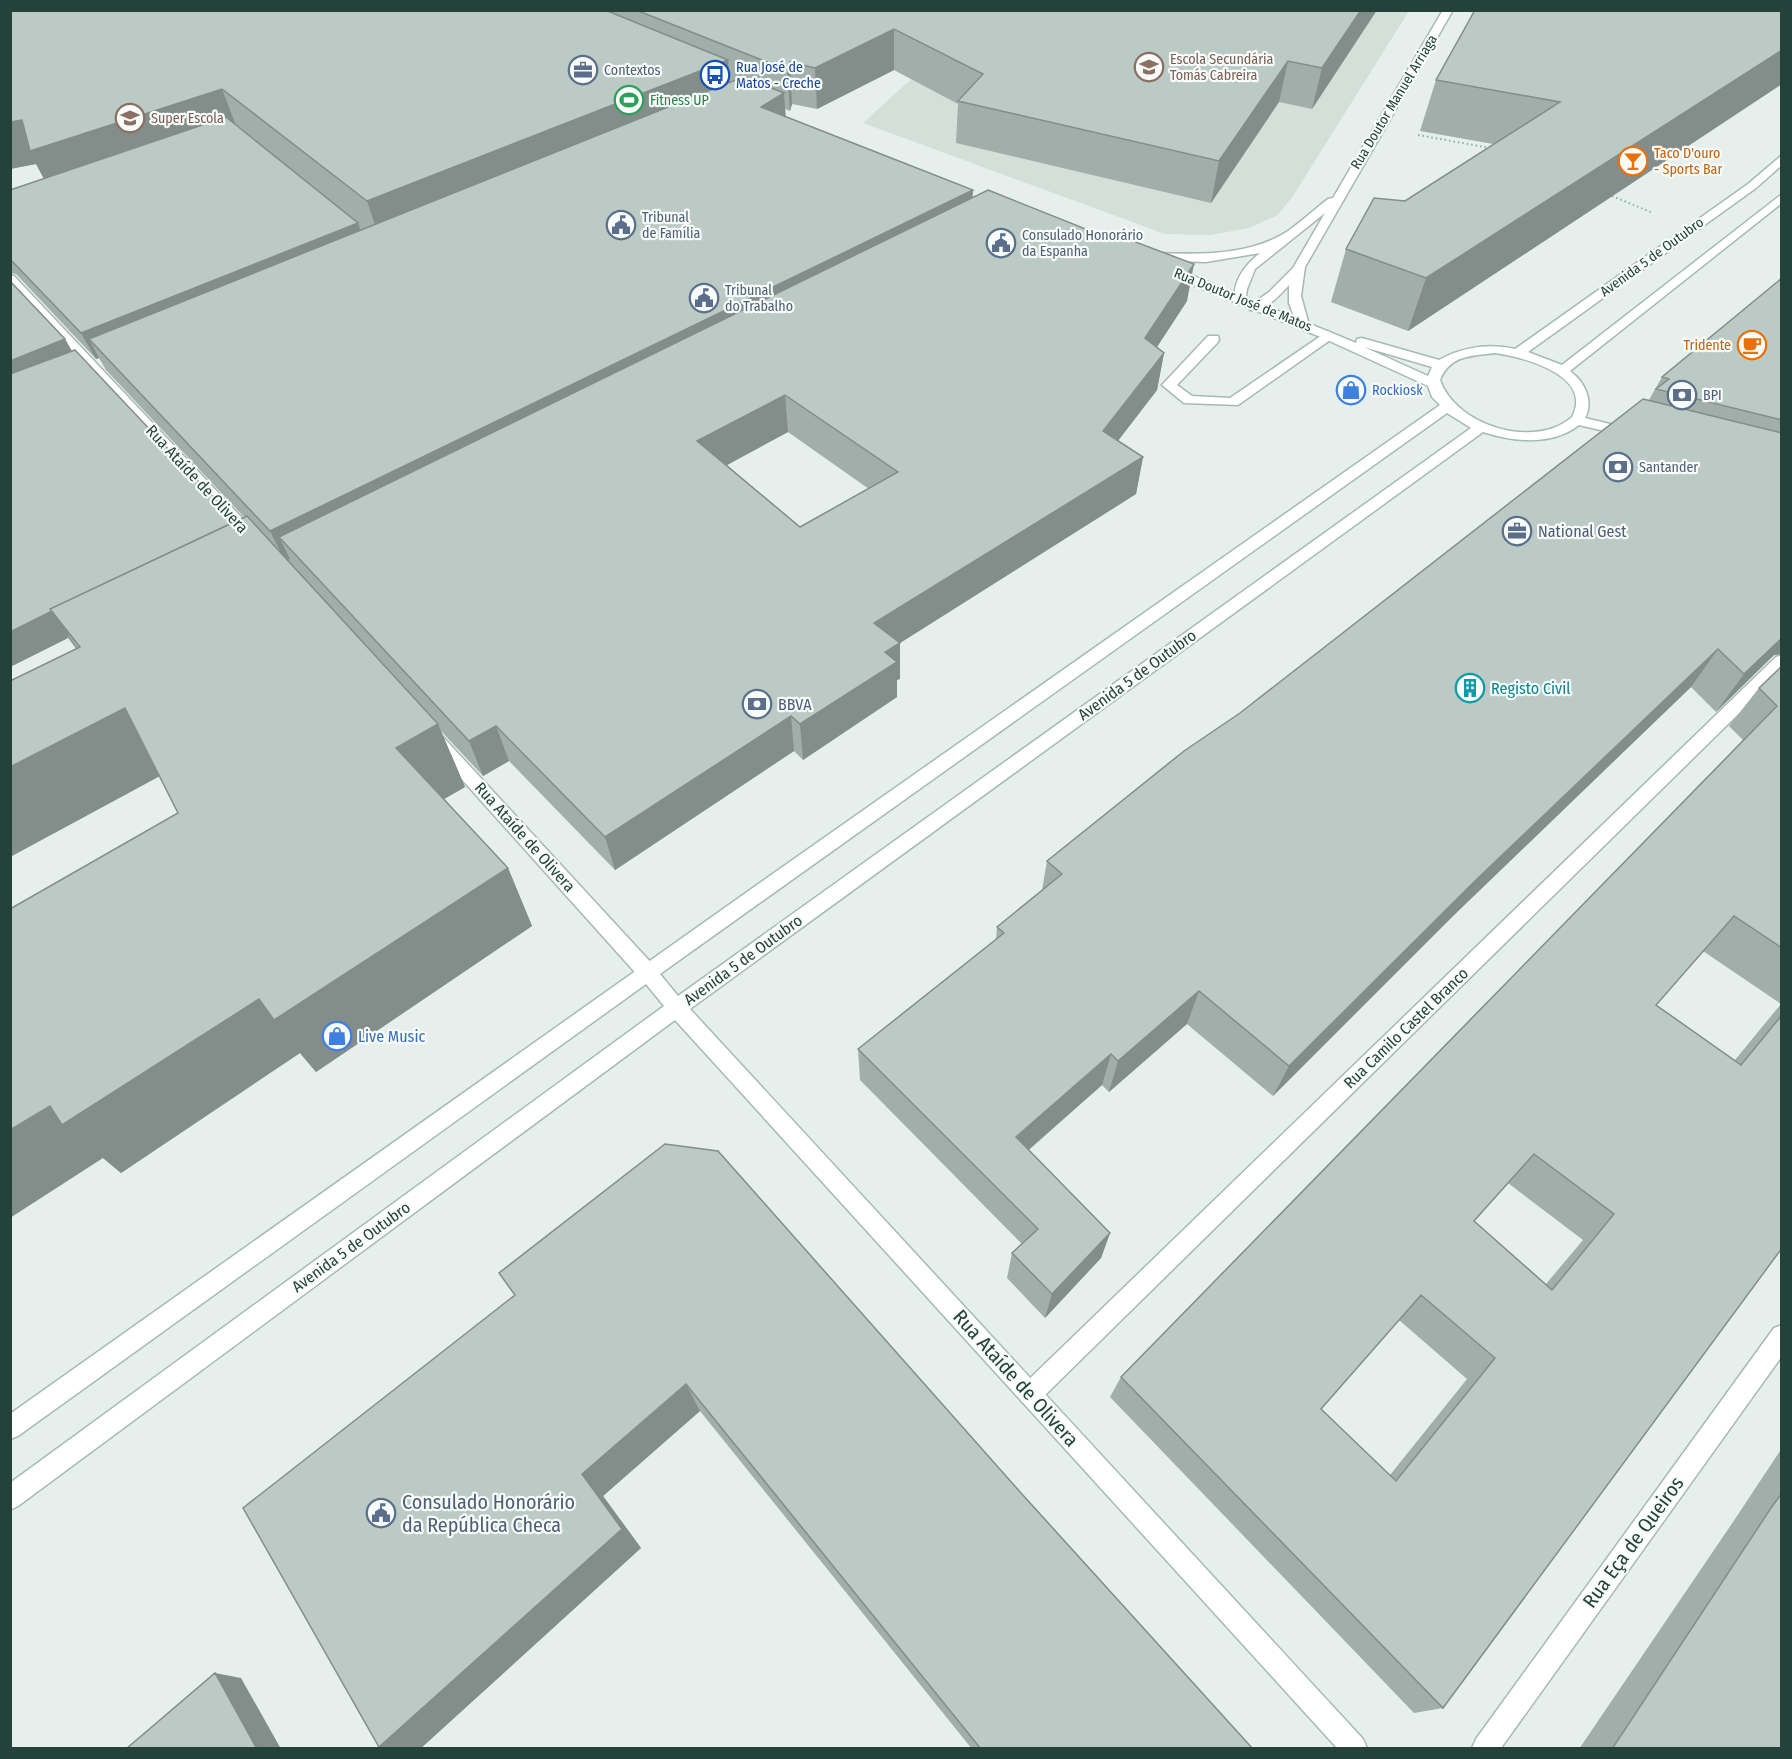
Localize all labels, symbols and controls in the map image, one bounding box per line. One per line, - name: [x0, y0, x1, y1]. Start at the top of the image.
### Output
- street label: Rua Doutor Manuel Arriaga: [1347, 32, 1441, 172]
- school or university icon: Escola Secundária Tomás Cabreira: [1133, 51, 1165, 83]
- place label: Escola Secundária Tomás Cabreira: [1170, 51, 1274, 84]
- office icon: Contextos: [567, 54, 599, 86]
- bus stop icon: Rua José de Matos - Creche: [699, 59, 731, 91]
- place label: Rua José de Matos - Creche: [736, 59, 821, 92]
- place label: Contextos: [604, 62, 661, 79]
- sports icon: Fitness UP: [613, 84, 645, 116]
- place label: Fitness UP: [650, 92, 709, 109]
- school or university icon: Super Escola: [114, 102, 146, 134]
- place label: Super Escola: [151, 110, 224, 127]
- bar icon: Taco D'ouro - Sports Bar: [1617, 145, 1649, 177]
- place label: Taco D'ouro - Sports Bar: [1654, 145, 1722, 178]
- public building icon: Tribunal de Família: [605, 209, 637, 241]
- place label: Tribunal de Família: [642, 209, 701, 242]
- street label: Avenida 5 de Outubro: [1597, 214, 1707, 300]
- public building icon: Consulado Honorário da Espanha: [985, 227, 1017, 259]
- place label: Consulado Honorário da Espanha: [1022, 227, 1143, 260]
- street label: Rua Doutor José de Matos: [1171, 265, 1315, 336]
- public building icon: Tribunal do Trabalho: [688, 282, 720, 314]
- place label: Tribunal do Trabalho: [725, 282, 793, 315]
- cafe icon: Tridente: [1736, 329, 1768, 361]
- place label: Tridente: [1683, 337, 1731, 354]
- shop icon: Rockiosk: [1335, 374, 1367, 406]
- bank icon: BPI: [1666, 379, 1698, 411]
- place label: Rockiosk: [1372, 382, 1423, 399]
- place label: BPI: [1703, 387, 1722, 404]
- street label: Rua Ataíde de Olivera: [142, 421, 252, 537]
- bank icon: Santander: [1602, 451, 1634, 483]
- place label: Santander: [1639, 459, 1698, 476]
- office icon: National Gest: [1501, 515, 1533, 547]
- place label: National Gest: [1538, 522, 1627, 541]
- street label: Avenida 5 de Outubro: [1074, 626, 1200, 724]
- building icon: Registo Civil: [1454, 672, 1486, 704]
- place label: Registo Civil: [1491, 679, 1570, 698]
- bank icon: BBVA: [741, 688, 773, 720]
- place label: BBVA: [778, 695, 812, 714]
- street label: Rua Ataíde de Olivera: [471, 778, 579, 896]
- street label: Avenida 5 de Outubro: [680, 911, 806, 1009]
- street label: Rua Camilo Castel Branco: [1340, 964, 1472, 1092]
- shop icon: Live Music: [321, 1020, 353, 1052]
- place label: Live Music: [358, 1027, 425, 1046]
- street label: Avenida 5 de Outubro: [288, 1198, 414, 1296]
- street label: Rua Ataíde de Olivera: [948, 1305, 1084, 1451]
- street label: Rua Eça de Queiros: [1577, 1472, 1689, 1612]
- place label: Consulado Honorário da República Checa: [402, 1490, 575, 1537]
- public building icon: Consulado Honorário da República Checa: [365, 1497, 397, 1529]

